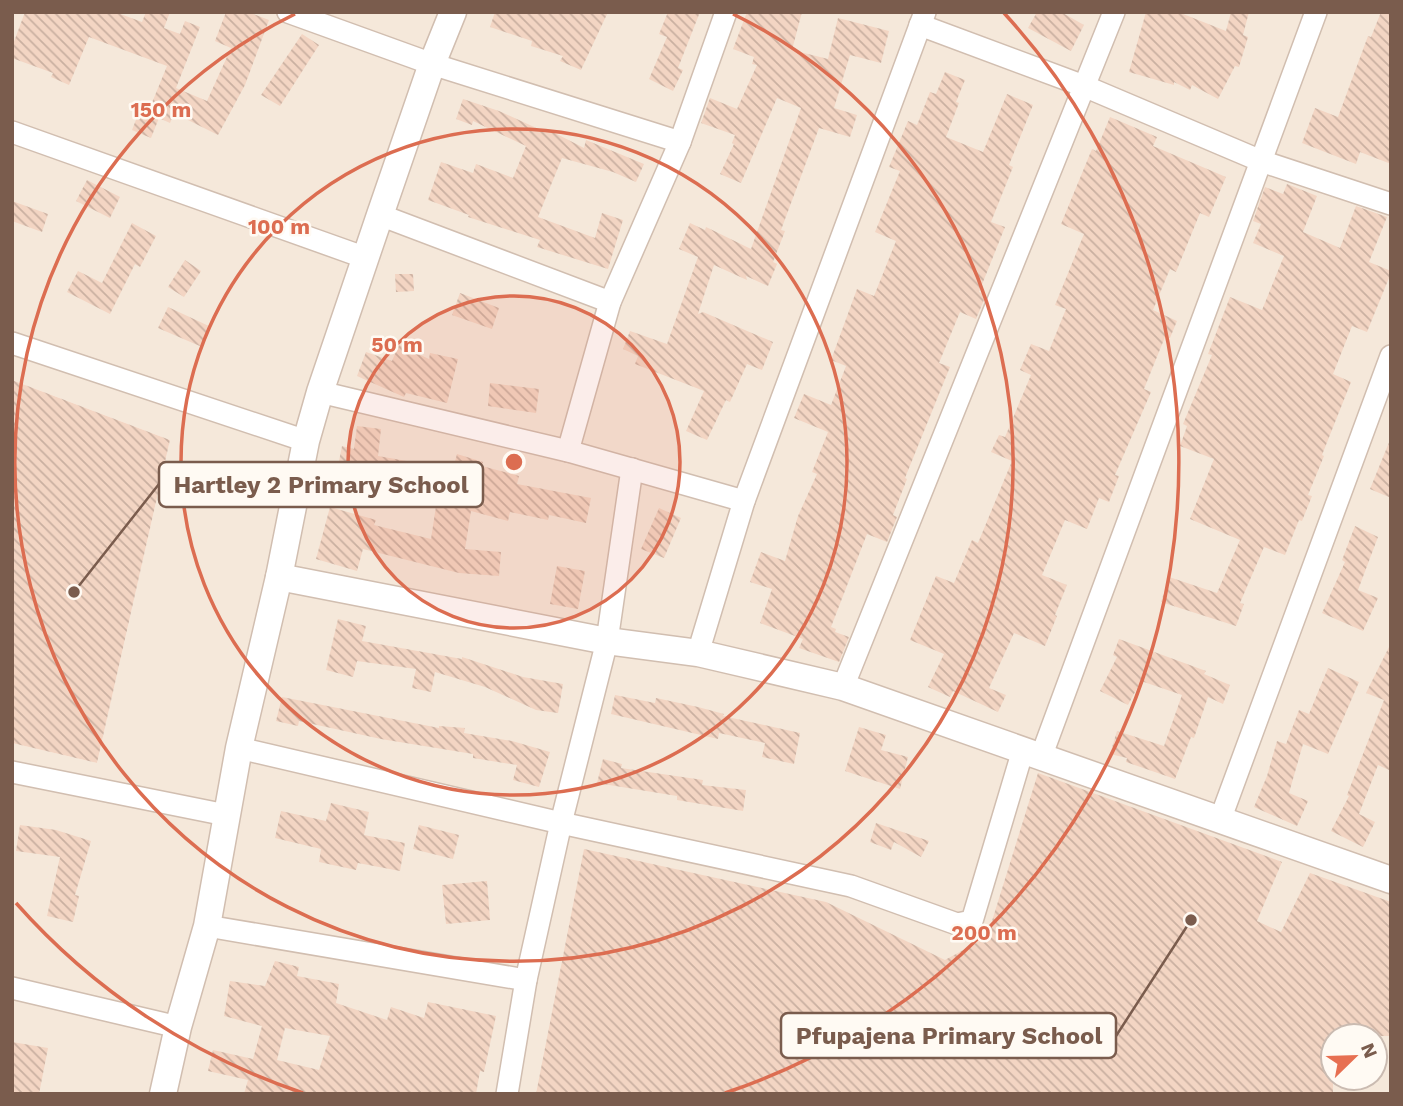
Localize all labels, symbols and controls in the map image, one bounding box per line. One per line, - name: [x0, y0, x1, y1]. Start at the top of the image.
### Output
- text: 150 m: [131, 97, 191, 122]
- text: 100 m: [248, 214, 310, 239]
- text: 50 m: [371, 332, 423, 357]
- centre of rings: [502, 450, 526, 474]
- callout: Hartley 2 Primary School: [159, 462, 483, 507]
- text: Hartley 2 Primary School: [173, 471, 469, 499]
- text: 200 m: [951, 920, 1017, 945]
- callout: Pfupajena Primary School: [781, 1013, 1116, 1058]
- text: Pfupajena Primary School: [796, 1022, 1102, 1050]
- north arrow: [1319, 1022, 1389, 1092]
- text: N: [1356, 1040, 1383, 1062]

